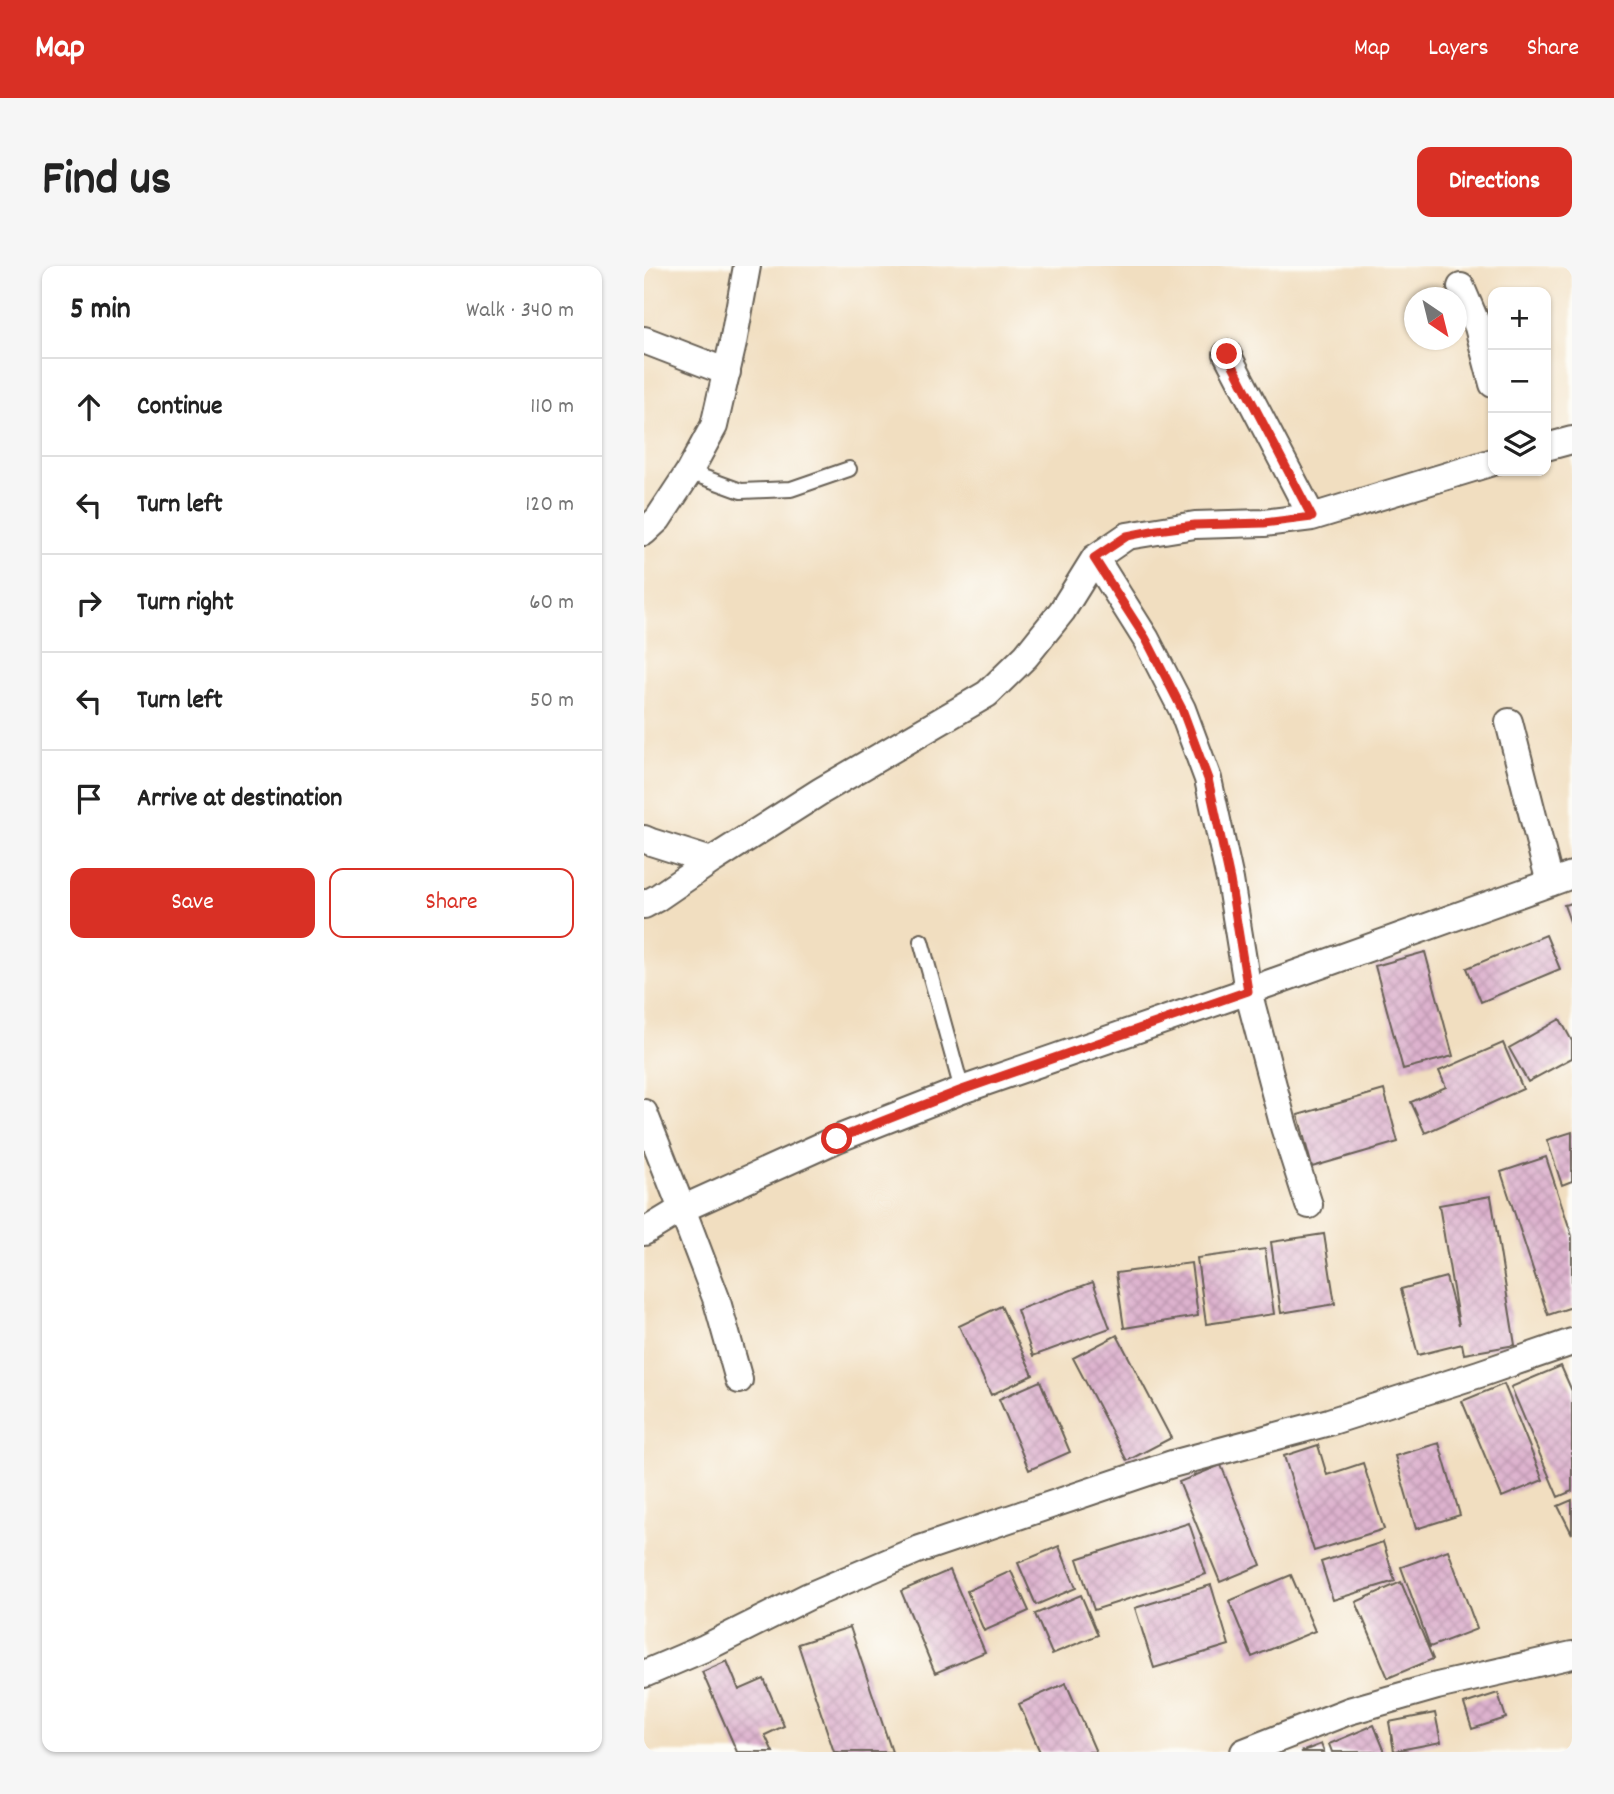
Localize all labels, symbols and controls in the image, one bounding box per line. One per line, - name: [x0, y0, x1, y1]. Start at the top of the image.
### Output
- text: Map: [35, 26, 85, 73]
- text: Map: [1354, 32, 1390, 66]
- text: Layers: [1428, 32, 1489, 66]
- text: Share: [1527, 32, 1579, 66]
- text: Find us: [42, 147, 171, 217]
- button: Directions: [1417, 147, 1572, 217]
- north arrow: [1404, 287, 1467, 350]
- map controls: [1488, 287, 1551, 476]
- button: +: [1488, 287, 1551, 350]
- text: 5 min: [70, 290, 131, 333]
- text: Walk · 340 m: [466, 295, 574, 328]
- route end: [1211, 338, 1242, 369]
- button: −: [1488, 350, 1551, 413]
- icon: ahead: [70, 388, 108, 426]
- text: Continue: [137, 389, 222, 426]
- text: 110 m: [530, 391, 574, 424]
- button: layers: [1488, 413, 1551, 476]
- icon: left: [70, 486, 108, 524]
- text: Turn left: [137, 487, 223, 524]
- text: 120 m: [525, 489, 574, 522]
- icon: right: [70, 584, 108, 622]
- text: Turn right: [137, 585, 234, 622]
- text: 60 m: [529, 587, 574, 620]
- icon: left: [70, 682, 108, 720]
- text: Turn left: [137, 683, 223, 720]
- text: 50 m: [530, 685, 574, 718]
- icon: arrive: [70, 780, 108, 818]
- text: Arrive at destination: [137, 781, 342, 818]
- button: Save: [70, 868, 315, 938]
- button: Share: [329, 868, 574, 938]
- route start: [821, 1123, 852, 1154]

